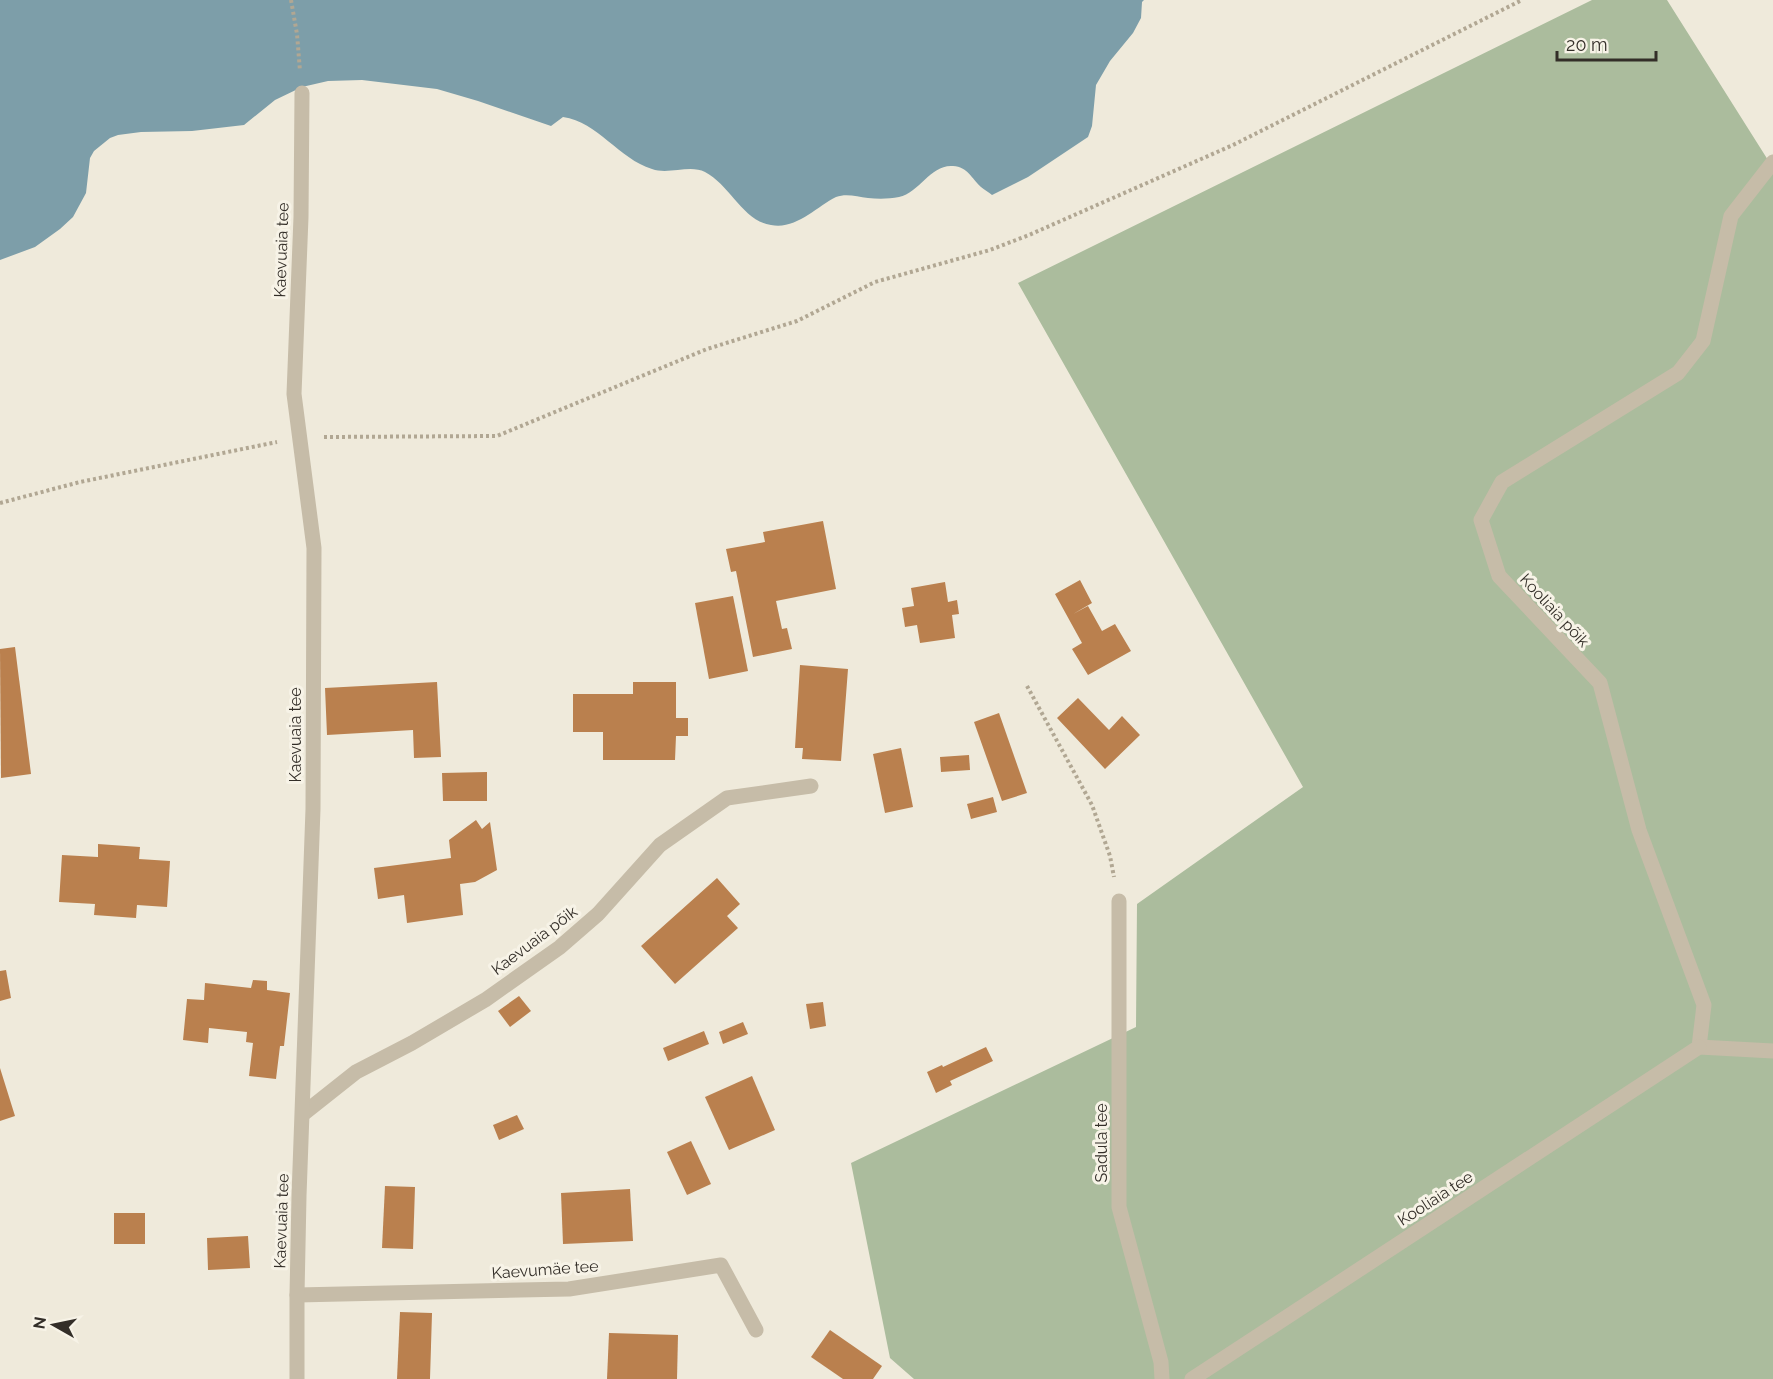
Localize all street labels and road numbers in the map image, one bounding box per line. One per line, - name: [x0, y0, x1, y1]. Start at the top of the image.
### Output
- street label: Kaevuaia tee: [270, 202, 293, 298]
- street label: Kooliaia põik: [1516, 570, 1594, 651]
- street label: Kaevuaia tee: [286, 687, 305, 783]
- street label: Kaevuaia põik: [488, 902, 581, 979]
- street label: Sadula tee: [1092, 1103, 1111, 1183]
- street label: Kooliaia tee: [1394, 1167, 1476, 1230]
- street label: Kaevuaia tee: [270, 1173, 293, 1269]
- street label: Kaevumäe tee: [491, 1256, 599, 1283]

